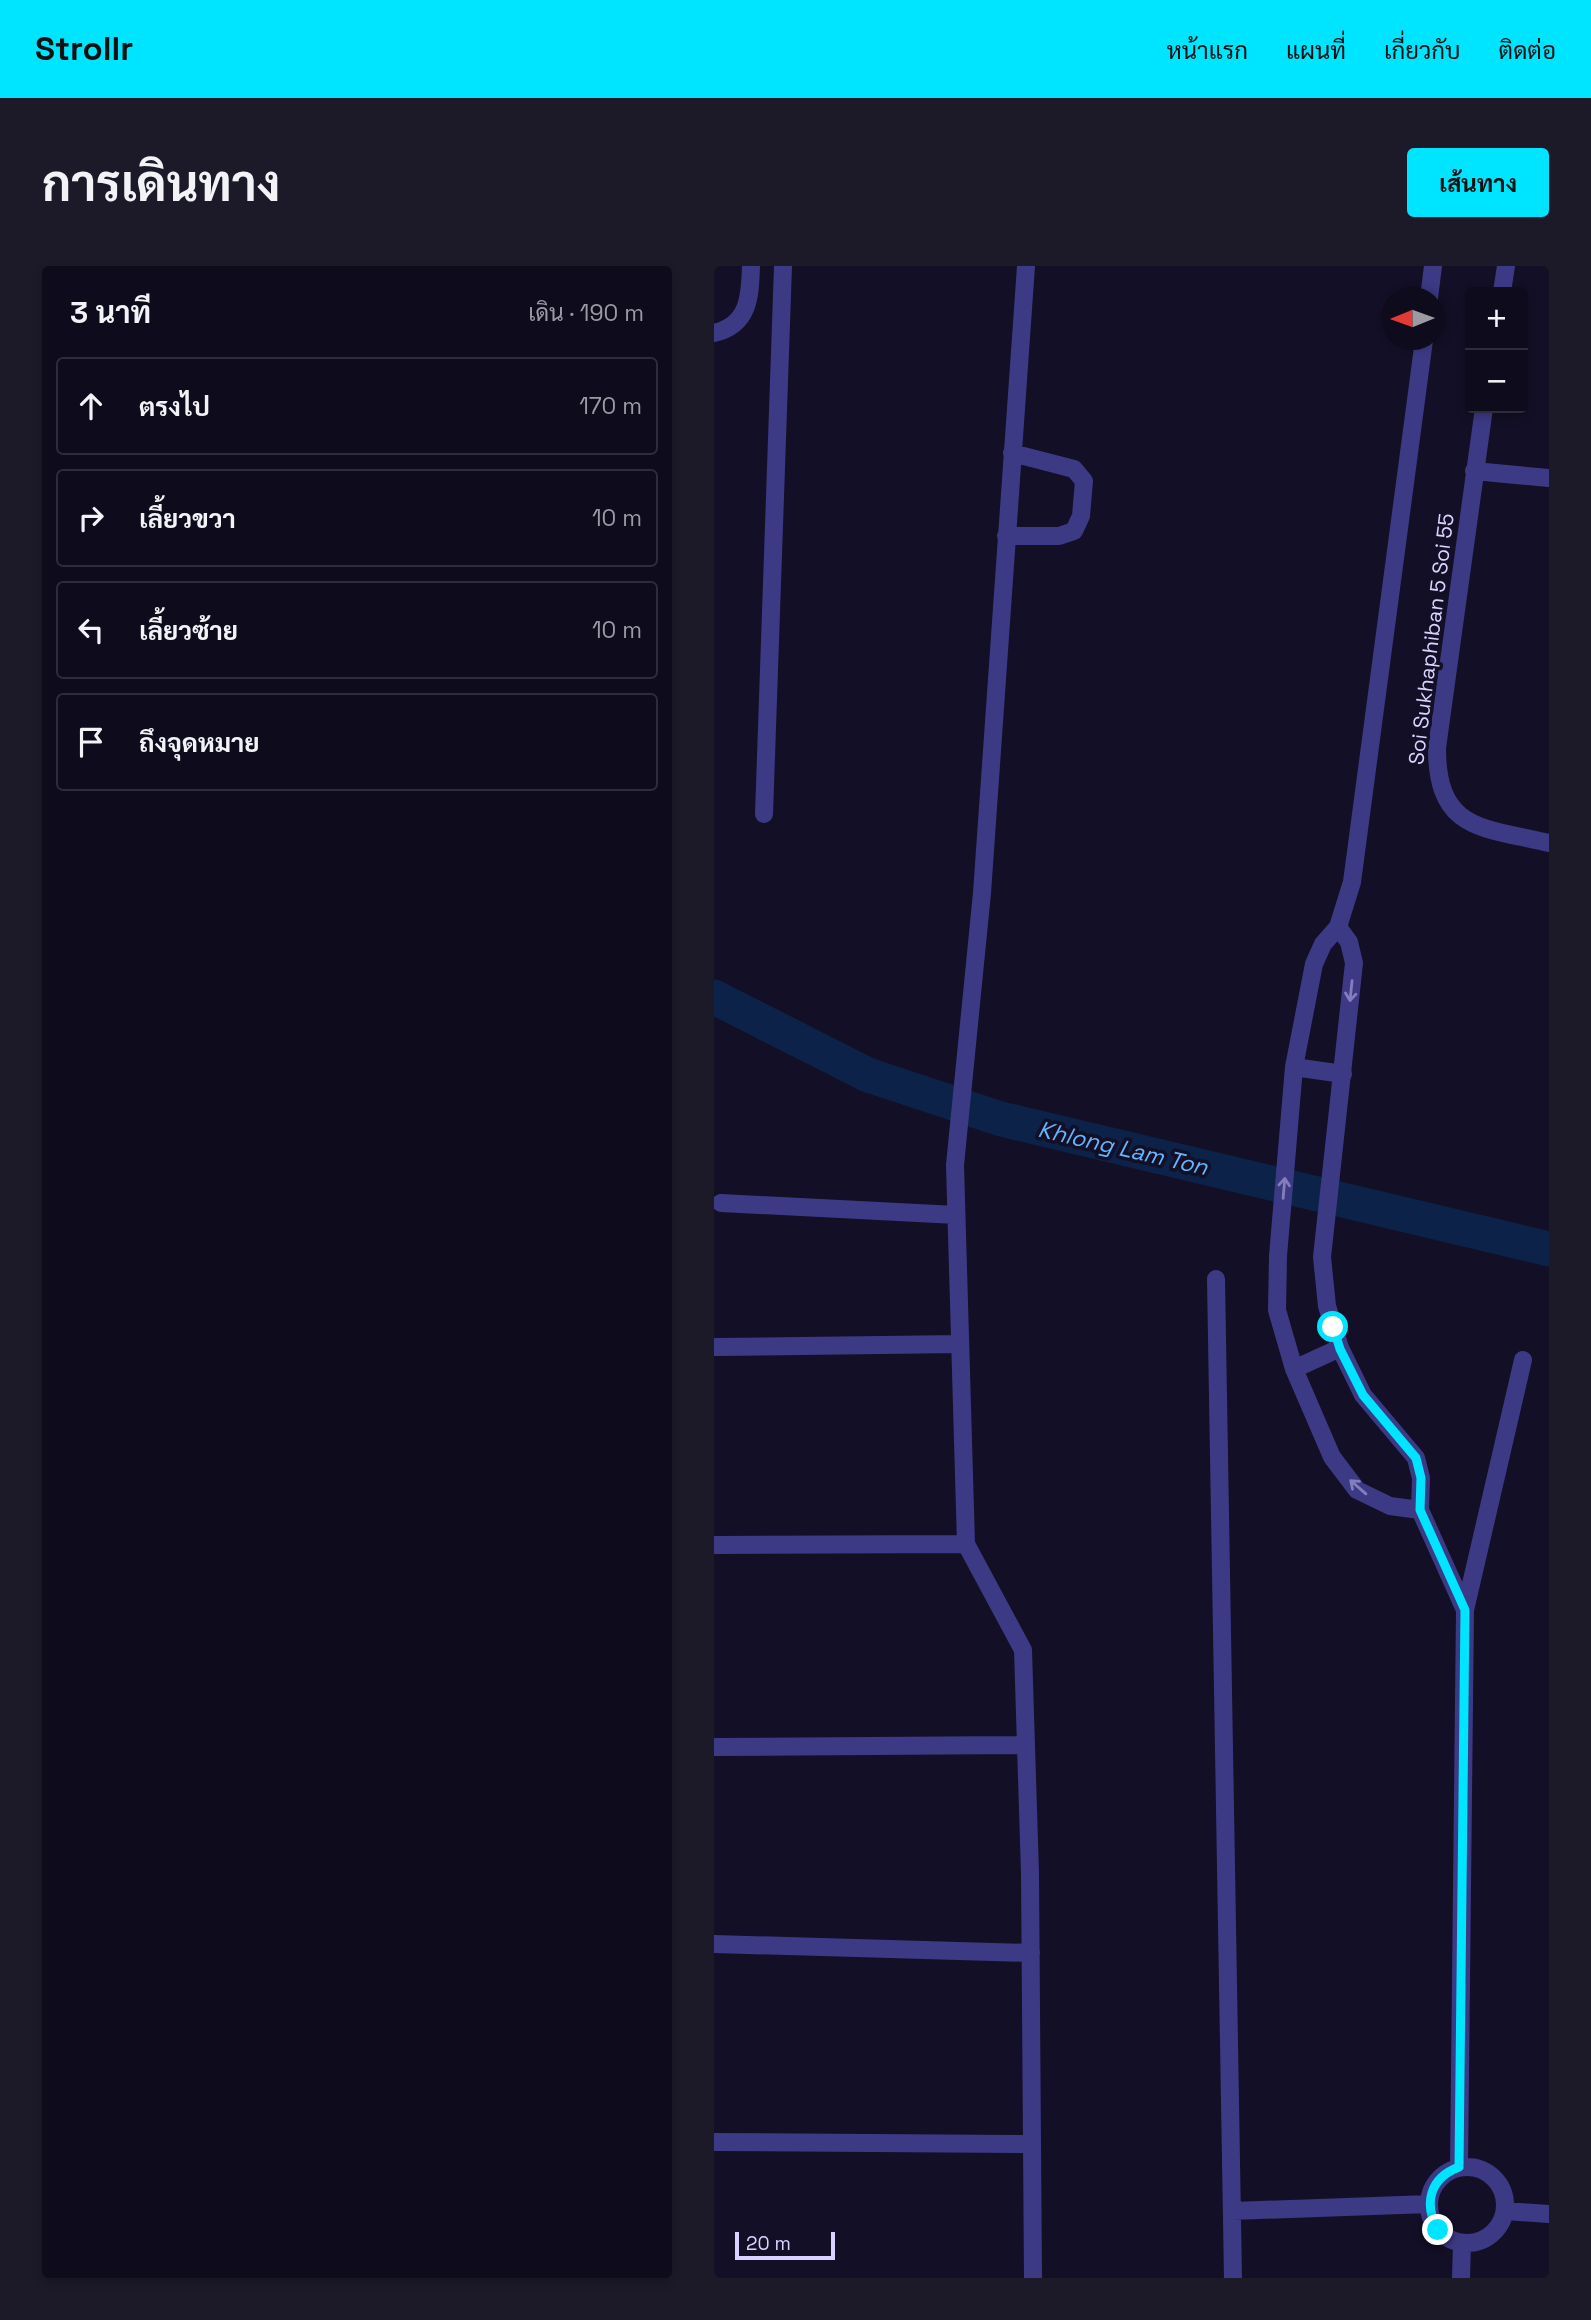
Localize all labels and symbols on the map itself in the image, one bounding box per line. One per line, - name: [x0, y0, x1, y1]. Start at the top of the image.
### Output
- north arrow: [1381, 287, 1444, 350]
- street label: Soi Sukhaphiban 5 Soi 55: [1402, 512, 1460, 766]
- one-way arrow: [1344, 979, 1357, 1002]
- water label: Khlong Lam Ton: [1035, 1114, 1212, 1182]
- one-way arrow: [1278, 1177, 1291, 1200]
- route start: [1317, 1311, 1348, 1342]
- one-way arrow: [1349, 1479, 1367, 1495]
- route end: [1422, 2214, 1453, 2245]
- scale bar: [735, 2229, 835, 2261]

